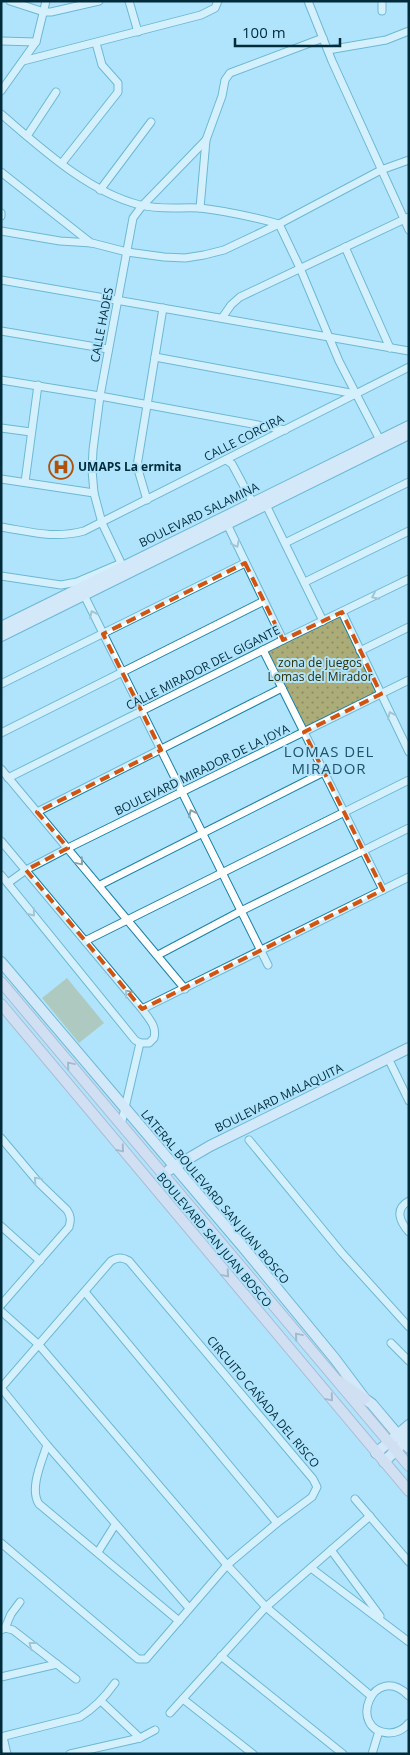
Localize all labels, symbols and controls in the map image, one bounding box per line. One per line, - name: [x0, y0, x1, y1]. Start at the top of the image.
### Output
- scale bar: [235, 15, 340, 47]
- text: 100 m: [242, 22, 286, 42]
- street label: CALLE HADES: [86, 286, 117, 364]
- street label: CALLE CORCIRA: [201, 410, 287, 465]
- hospital icon: UMAPS La ermita: [48, 454, 74, 480]
- place label: UMAPS La ermita: [78, 458, 182, 475]
- street label: BOULEVARD SALAMINA: [136, 478, 262, 551]
- one-way arrow: [230, 538, 240, 547]
- one-way arrow: [371, 590, 380, 600]
- one-way arrow: [89, 610, 100, 619]
- street label: CALLE MIRADOR DEL GIGANTE: [123, 621, 283, 714]
- park label: zona de juegos Lomas del Mirador: [267, 654, 373, 685]
- one-way arrow: [387, 711, 397, 720]
- street label: BOULEVARD MIRADOR DE LA JOYA: [111, 719, 292, 819]
- district label: LOMAS DEL MIRADOR: [284, 741, 374, 778]
- one-way arrow: [188, 809, 198, 818]
- one-way arrow: [74, 856, 83, 865]
- one-way arrow: [27, 907, 36, 916]
- one-way arrow: [125, 989, 134, 998]
- street label: BOULEVARD MALAQUITA: [212, 1059, 346, 1136]
- one-way arrow: [68, 1062, 76, 1071]
- street label: LATERAL BOULEVARD SAN JUAN BOSCO: [138, 1107, 292, 1287]
- one-way arrow: [116, 1144, 125, 1153]
- street label: BOULEVARD SAN JUAN BOSCO: [153, 1170, 275, 1310]
- one-way arrow: [34, 1177, 43, 1186]
- one-way arrow: [220, 1268, 229, 1277]
- street label: CIRCUITO CAÑADA DEL RISCO: [203, 1332, 324, 1471]
- one-way arrow: [295, 1333, 303, 1342]
- one-way arrow: [325, 1392, 333, 1401]
- one-way arrow: [29, 1642, 38, 1650]

